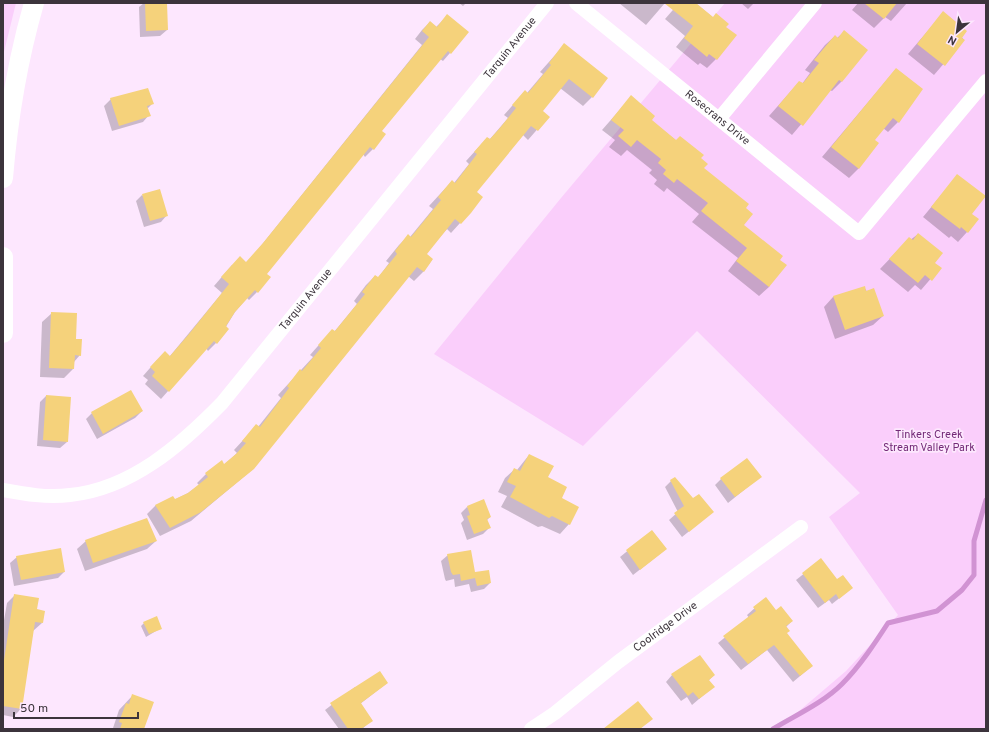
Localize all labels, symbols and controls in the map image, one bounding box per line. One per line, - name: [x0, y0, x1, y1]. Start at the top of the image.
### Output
- north arrow: [937, 12, 977, 52]
- street label: Tarquin Avenue: [481, 14, 540, 82]
- text: N: [946, 32, 959, 48]
- street label: Rosecrans Drive: [682, 87, 753, 148]
- street label: Tarquin Avenue: [277, 266, 335, 334]
- park label: Tinkers Creek Stream Valley Park: [883, 428, 975, 455]
- street label: Coolridge Drive: [631, 599, 701, 655]
- scale bar: [14, 694, 138, 720]
- text: 50 m: [20, 701, 48, 717]

